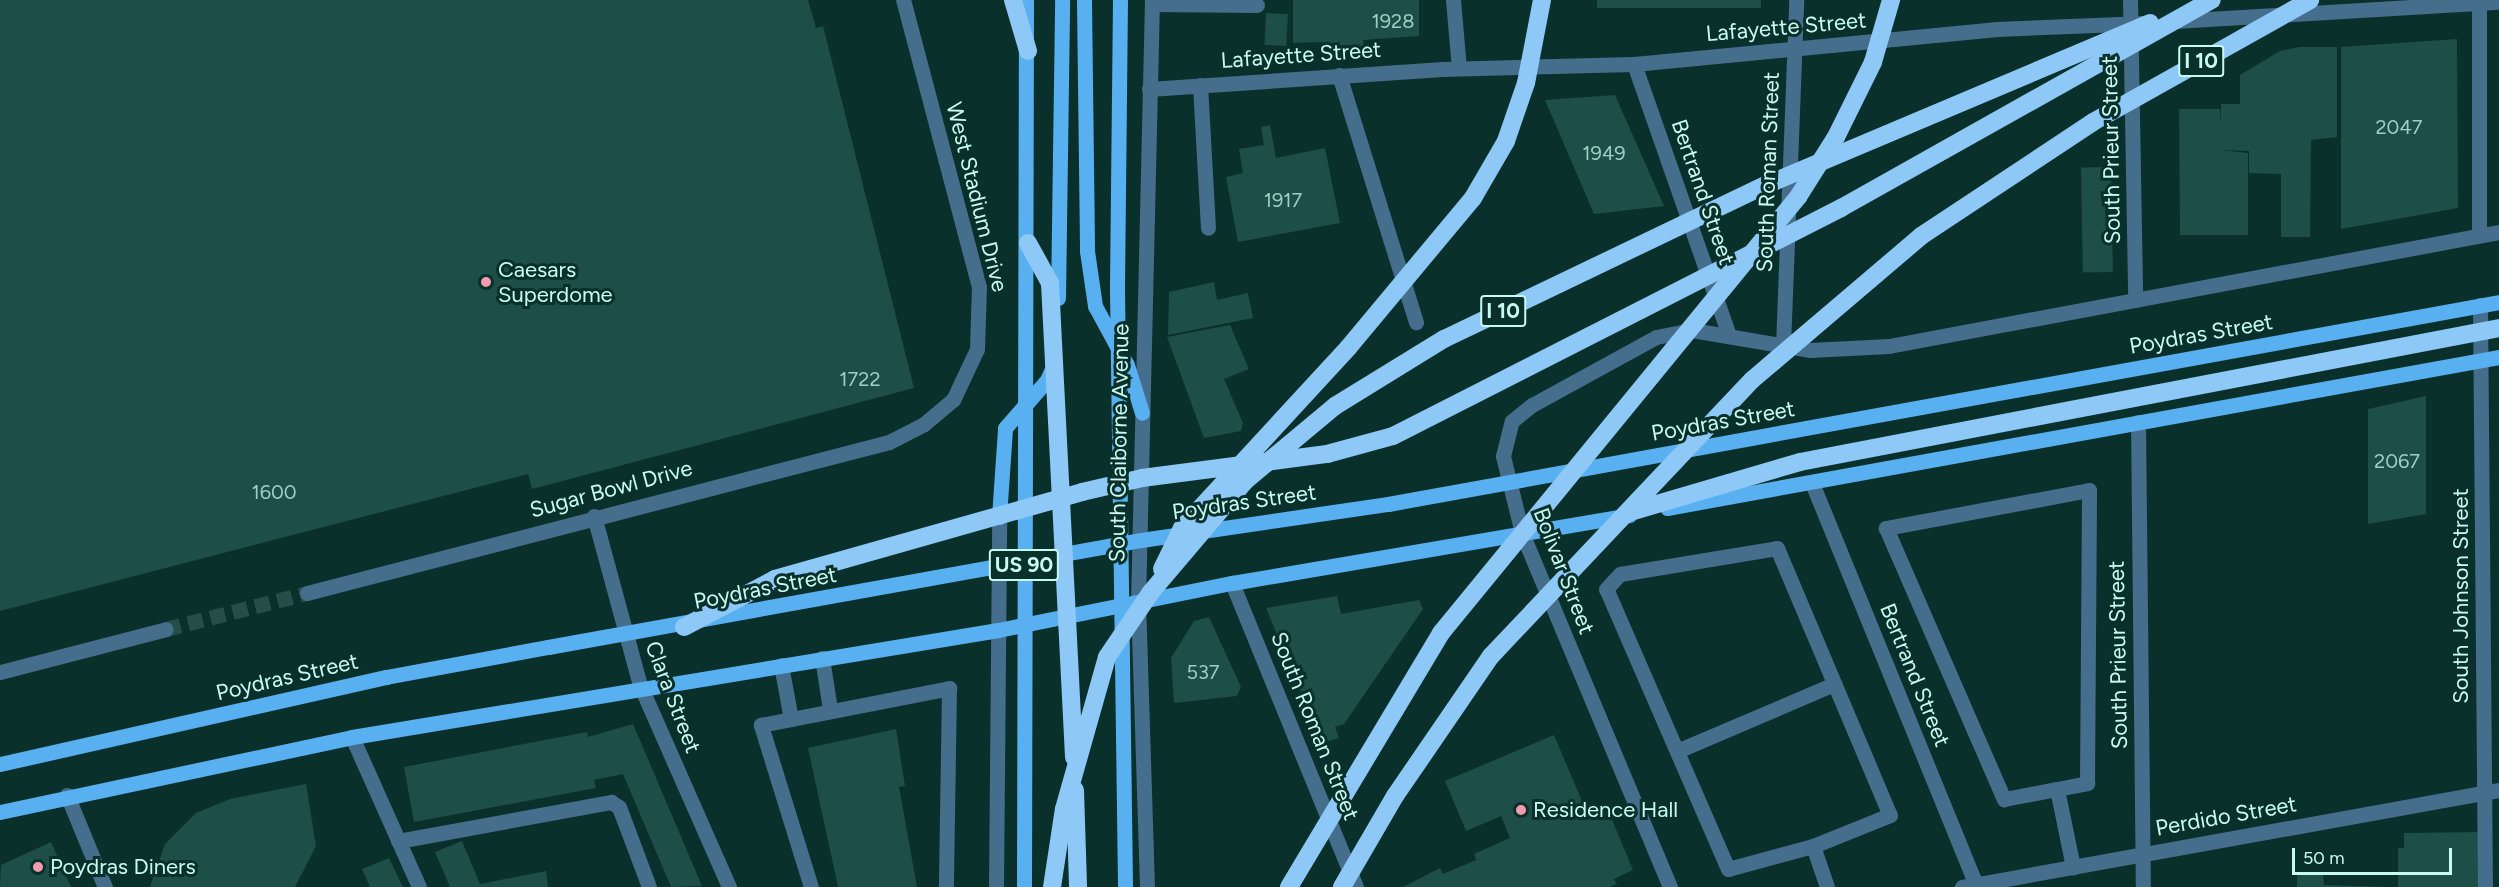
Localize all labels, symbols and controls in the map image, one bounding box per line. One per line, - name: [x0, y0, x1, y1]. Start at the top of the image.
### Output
- street label: Lafayette Street: [1705, 7, 1867, 47]
- house number: 1928: [1371, 9, 1415, 33]
- street label: Lafayette Street: [1220, 36, 1382, 74]
- road number: I 10: [2177, 43, 2225, 79]
- street label: South Prieur Street: [2096, 56, 2126, 244]
- street label: South Roman Street: [1751, 71, 1785, 273]
- street label: West Stadium Drive: [941, 99, 1013, 295]
- house number: 2047: [2375, 115, 2423, 139]
- street label: Bertrand Street: [1666, 116, 1740, 268]
- house number: 1949: [1582, 141, 1626, 165]
- house number: 1917: [1264, 188, 1302, 212]
- place label: Caesars Superdome: [498, 256, 613, 308]
- marker: Caesars Superdome: [479, 275, 493, 289]
- road number: I 10: [1479, 293, 1527, 329]
- street label: Poydras Street: [2127, 308, 2275, 360]
- street label: South Claiborne Avenue: [1104, 323, 1134, 563]
- house number: 1722: [839, 367, 881, 391]
- street label: Poydras Street: [1649, 395, 1797, 447]
- house number: 2067: [2374, 449, 2420, 473]
- street label: Sugar Bowl Drive: [527, 455, 695, 523]
- street label: Poydras Street: [1170, 479, 1318, 525]
- house number: 1600: [251, 480, 297, 504]
- street label: South Johnson Street: [2448, 488, 2474, 704]
- street label: Bolivar Street: [1528, 504, 1600, 638]
- road number: US 90: [988, 547, 1060, 583]
- street label: Poydras Street: [691, 561, 839, 615]
- street label: South Prieur Street: [2103, 561, 2133, 749]
- street label: Bertrand Street: [1874, 600, 1956, 750]
- street label: South Roman Street: [1265, 628, 1365, 824]
- street label: Clara Street: [640, 637, 706, 757]
- street label: Poydras Street: [213, 648, 361, 706]
- house number: 537: [1186, 660, 1220, 684]
- street label: Perdido Street: [2153, 791, 2299, 841]
- place label: Residence Hall: [1533, 797, 1678, 823]
- marker: Residence Hall: [1514, 803, 1528, 817]
- scale bar: [2295, 836, 2456, 874]
- text: 50 m: [2303, 847, 2345, 869]
- place label: Poydras Diners: [50, 854, 196, 880]
- marker: Poydras Diners: [31, 860, 45, 874]

